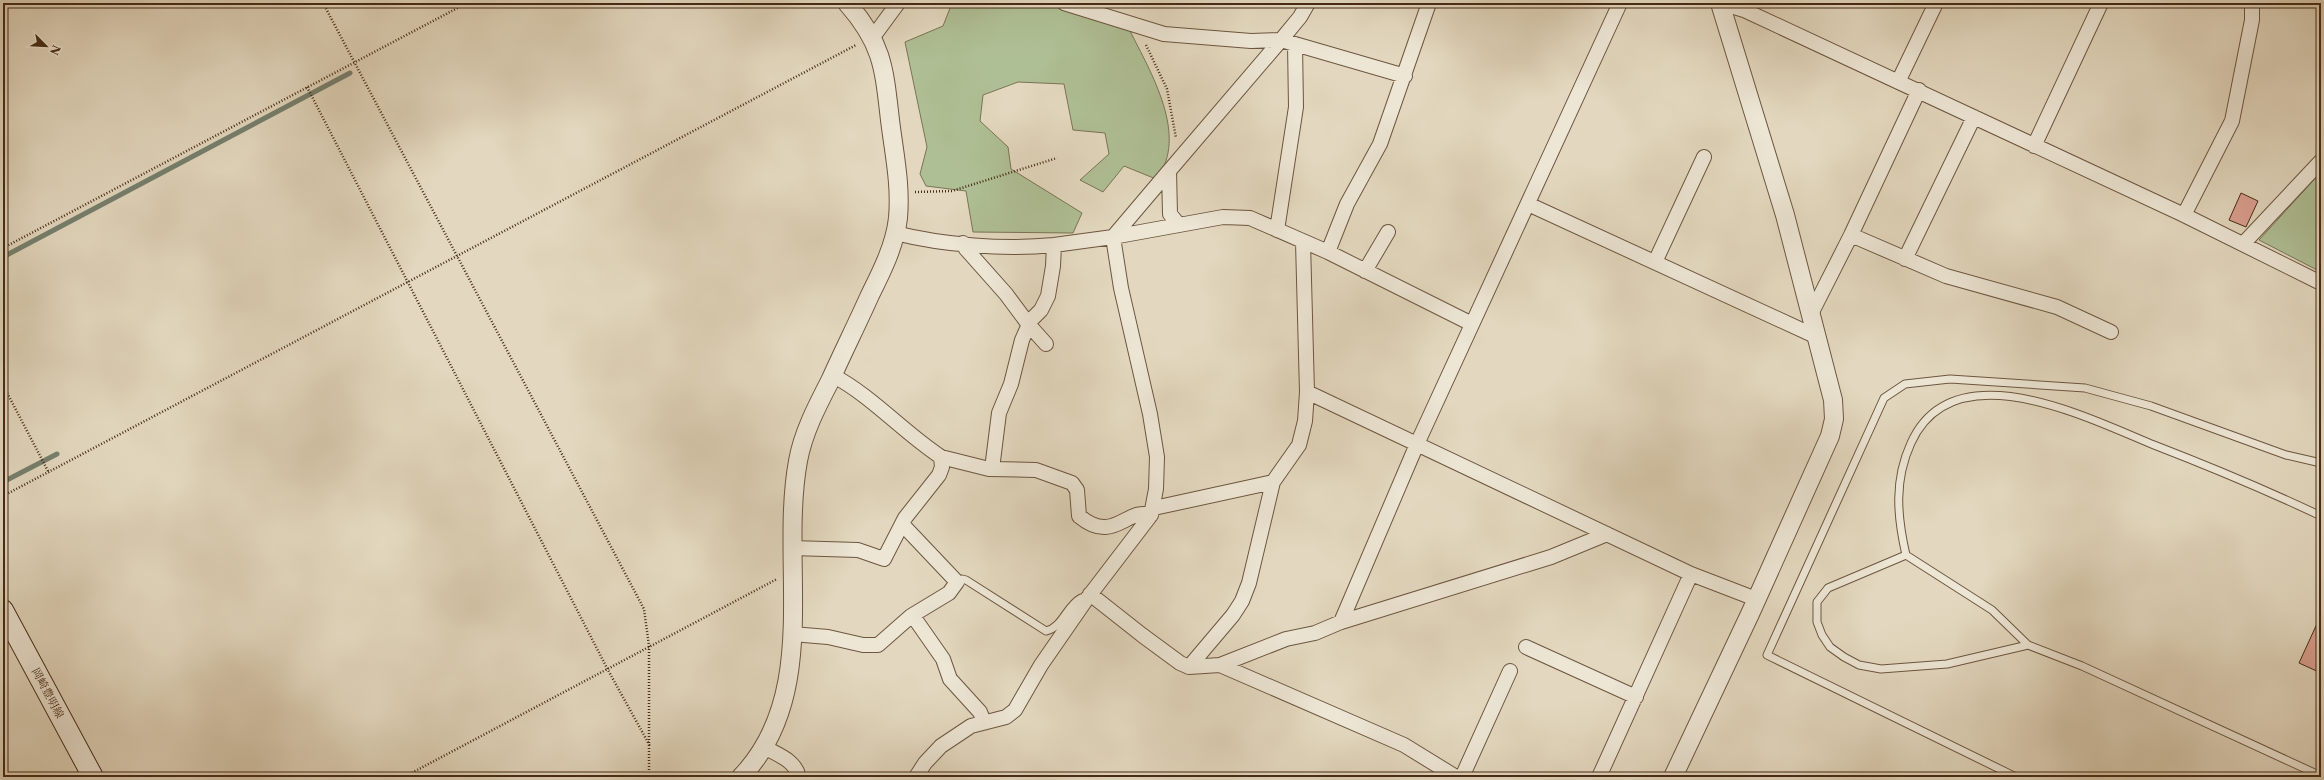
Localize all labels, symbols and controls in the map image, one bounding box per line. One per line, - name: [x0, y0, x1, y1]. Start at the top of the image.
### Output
- north arrow: [26, 26, 66, 66]
- text: N: [47, 43, 63, 58]
- street label: 岡崎豊明線: [29, 665, 67, 721]

